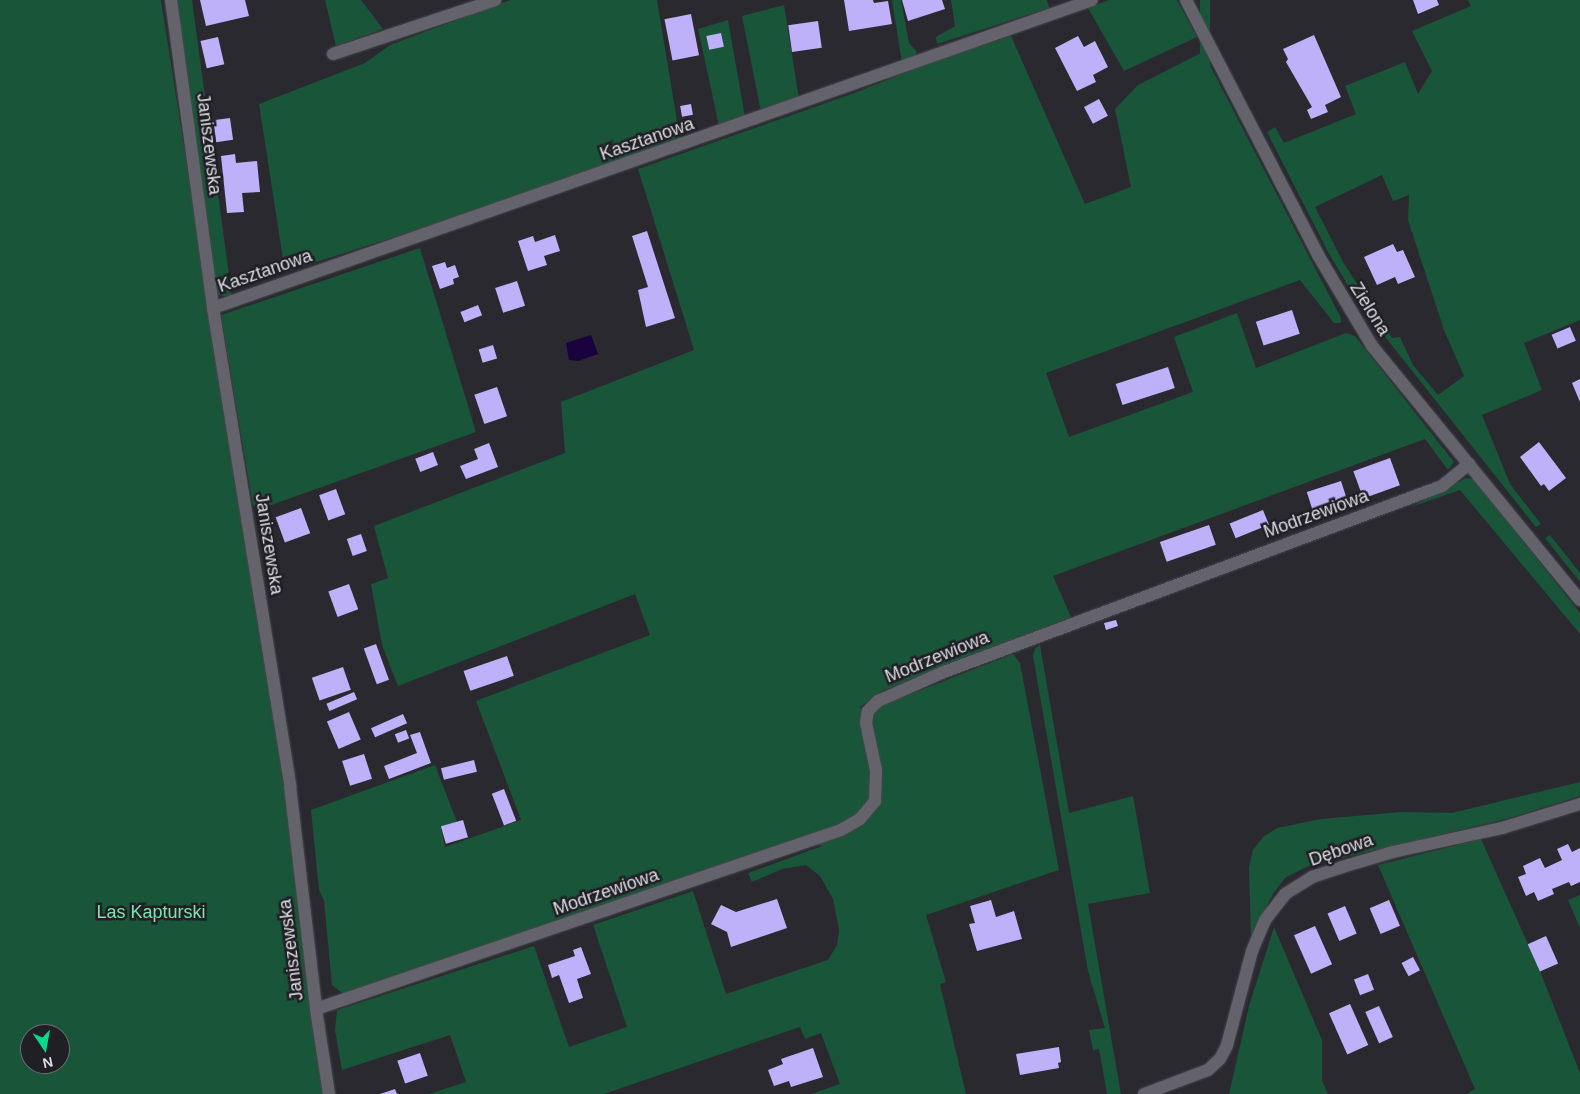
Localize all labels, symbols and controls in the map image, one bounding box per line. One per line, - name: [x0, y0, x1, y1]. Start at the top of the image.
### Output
- street label: Janiszewska: [192, 92, 226, 196]
- street label: Kasztanowa: [597, 113, 697, 165]
- street label: Kasztanowa: [215, 245, 315, 297]
- street label: Zielona: [1345, 278, 1395, 340]
- street label: Modrzewiowa: [1261, 485, 1371, 543]
- street label: Janiszewska: [250, 492, 288, 596]
- street label: Modrzewiowa: [882, 626, 992, 688]
- street label: Dębowa: [1306, 829, 1376, 871]
- street label: Modrzewiowa: [550, 864, 662, 920]
- street label: Janiszewska: [274, 898, 308, 1002]
- park label: Las Kapturski: [96, 901, 206, 923]
- north arrow: [20, 1024, 70, 1074]
- text: N: [41, 1054, 55, 1072]

